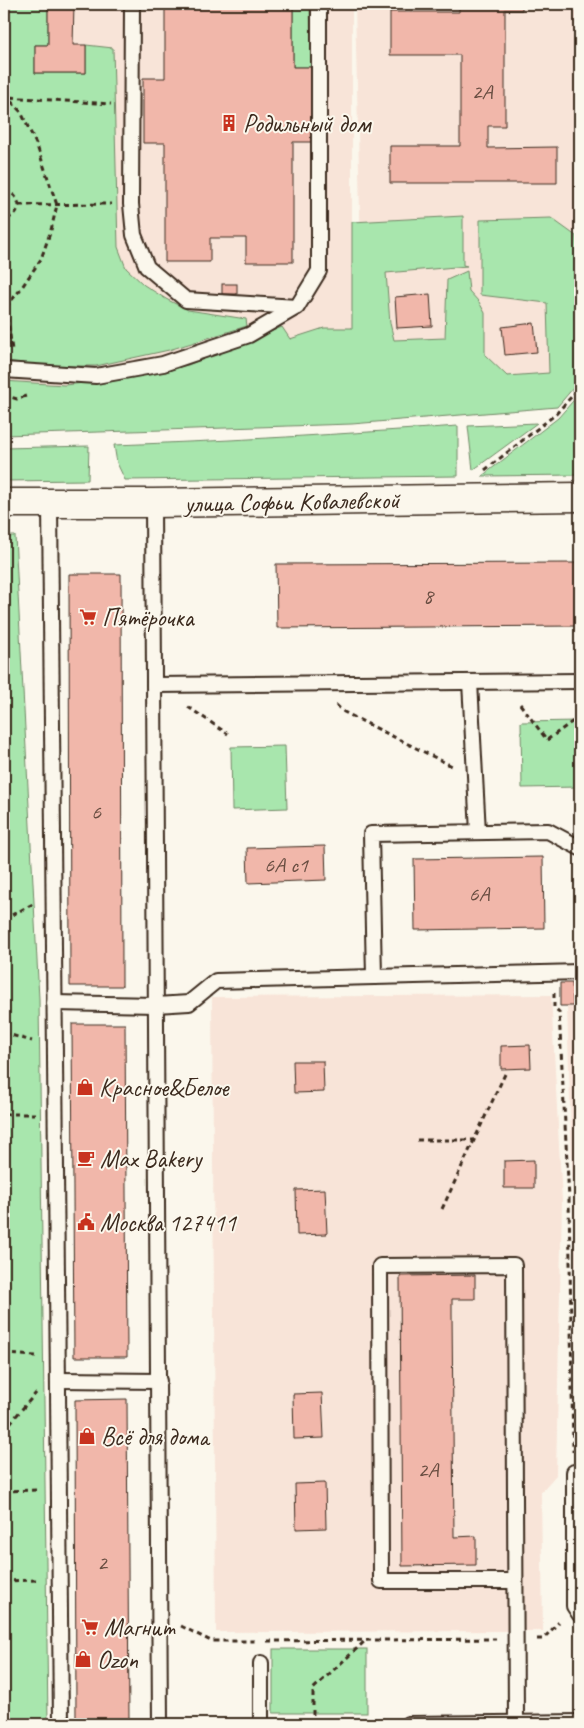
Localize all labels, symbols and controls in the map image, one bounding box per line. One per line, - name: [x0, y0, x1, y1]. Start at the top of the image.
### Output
- house number: 2А: [472, 78, 493, 106]
- place label: Родильный дом: [243, 108, 373, 140]
- building icon: Родильный дом: [219, 113, 239, 133]
- street label: улица Софьи Ковалевской: [182, 484, 401, 520]
- house number: 8: [423, 582, 435, 610]
- place label: Пятёрочка: [102, 602, 196, 634]
- supermarket icon: Пятёрочка: [78, 607, 98, 627]
- house number: 6: [91, 798, 102, 826]
- house number: 6А с1: [264, 851, 309, 879]
- house number: 6А: [469, 880, 490, 908]
- place label: Красное&Белое: [99, 1072, 230, 1104]
- shop icon: Красное&Белое: [75, 1077, 95, 1097]
- place label: Max Bakery: [100, 1143, 204, 1175]
- cafe icon: Max Bakery: [76, 1148, 96, 1168]
- place label: Москва 127411: [100, 1207, 238, 1239]
- public building icon: Москва 127411: [76, 1212, 96, 1232]
- place label: Всё для дома: [101, 1421, 211, 1453]
- shop icon: Всё для дома: [77, 1426, 97, 1446]
- house number: 2А: [418, 1456, 439, 1484]
- house number: 2: [97, 1549, 109, 1577]
- place label: Магнит: [104, 1612, 176, 1644]
- supermarket icon: Магнит: [80, 1617, 100, 1637]
- place label: Ozon: [97, 1644, 139, 1676]
- shop icon: Ozon: [73, 1649, 93, 1669]

